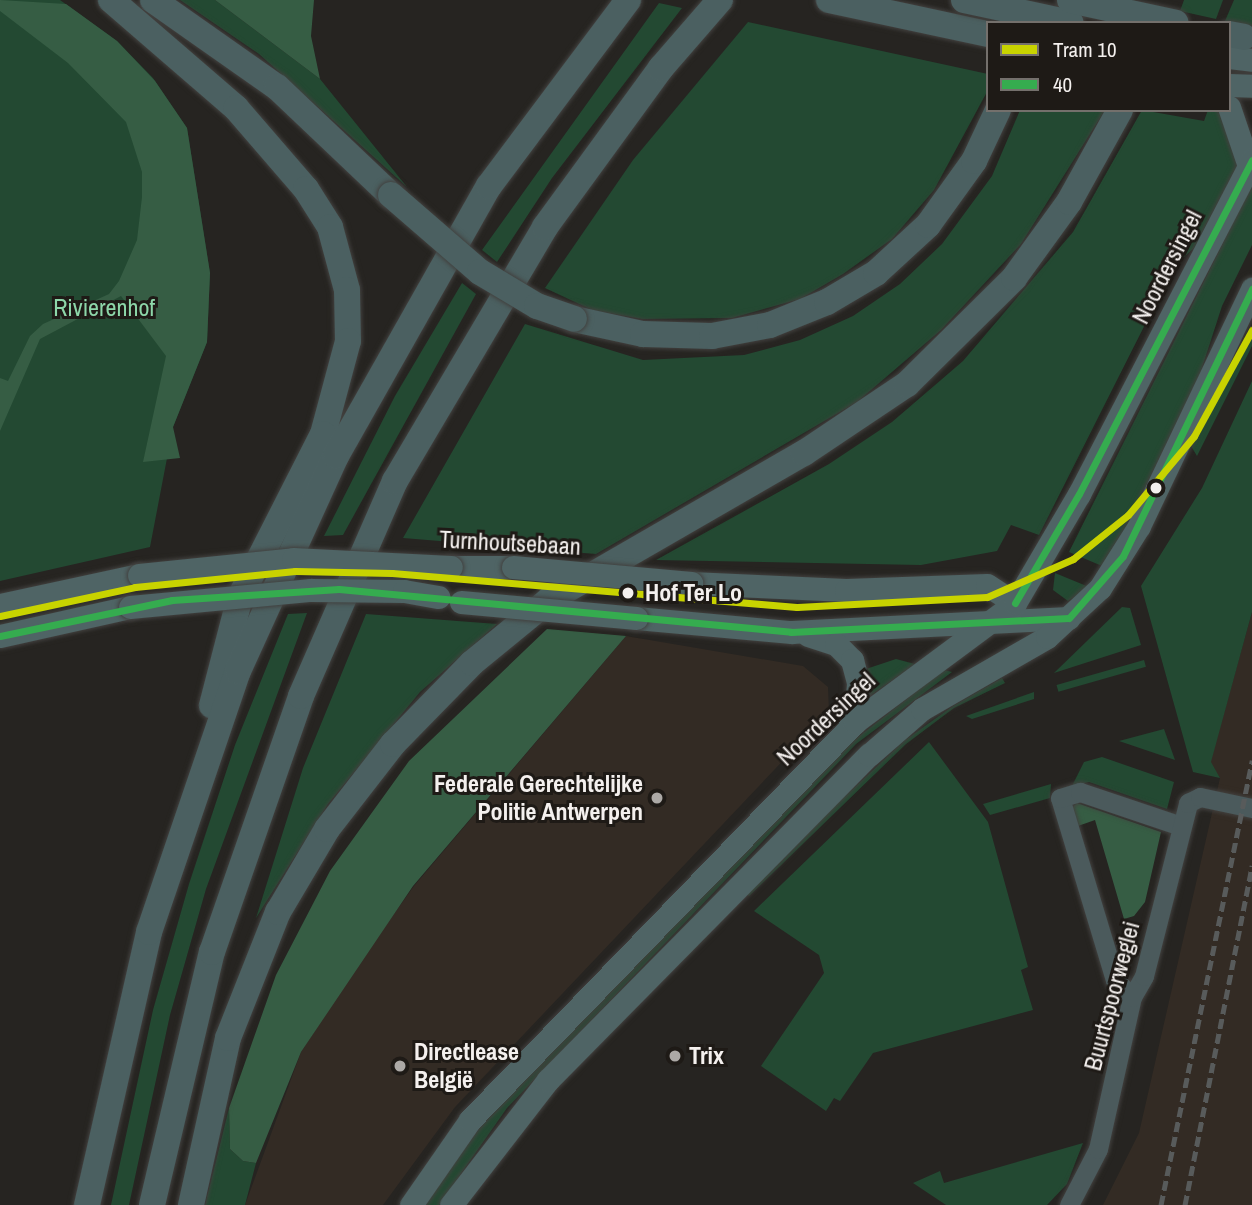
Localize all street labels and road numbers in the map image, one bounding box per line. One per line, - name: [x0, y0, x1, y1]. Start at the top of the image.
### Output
- street label: Noordersingel: [1126, 205, 1208, 329]
- street label: Turnhoutsebaan: [439, 525, 581, 561]
- street label: Noordersingel: [771, 666, 881, 772]
- street label: Buurtspoorweglei: [1078, 918, 1146, 1074]

